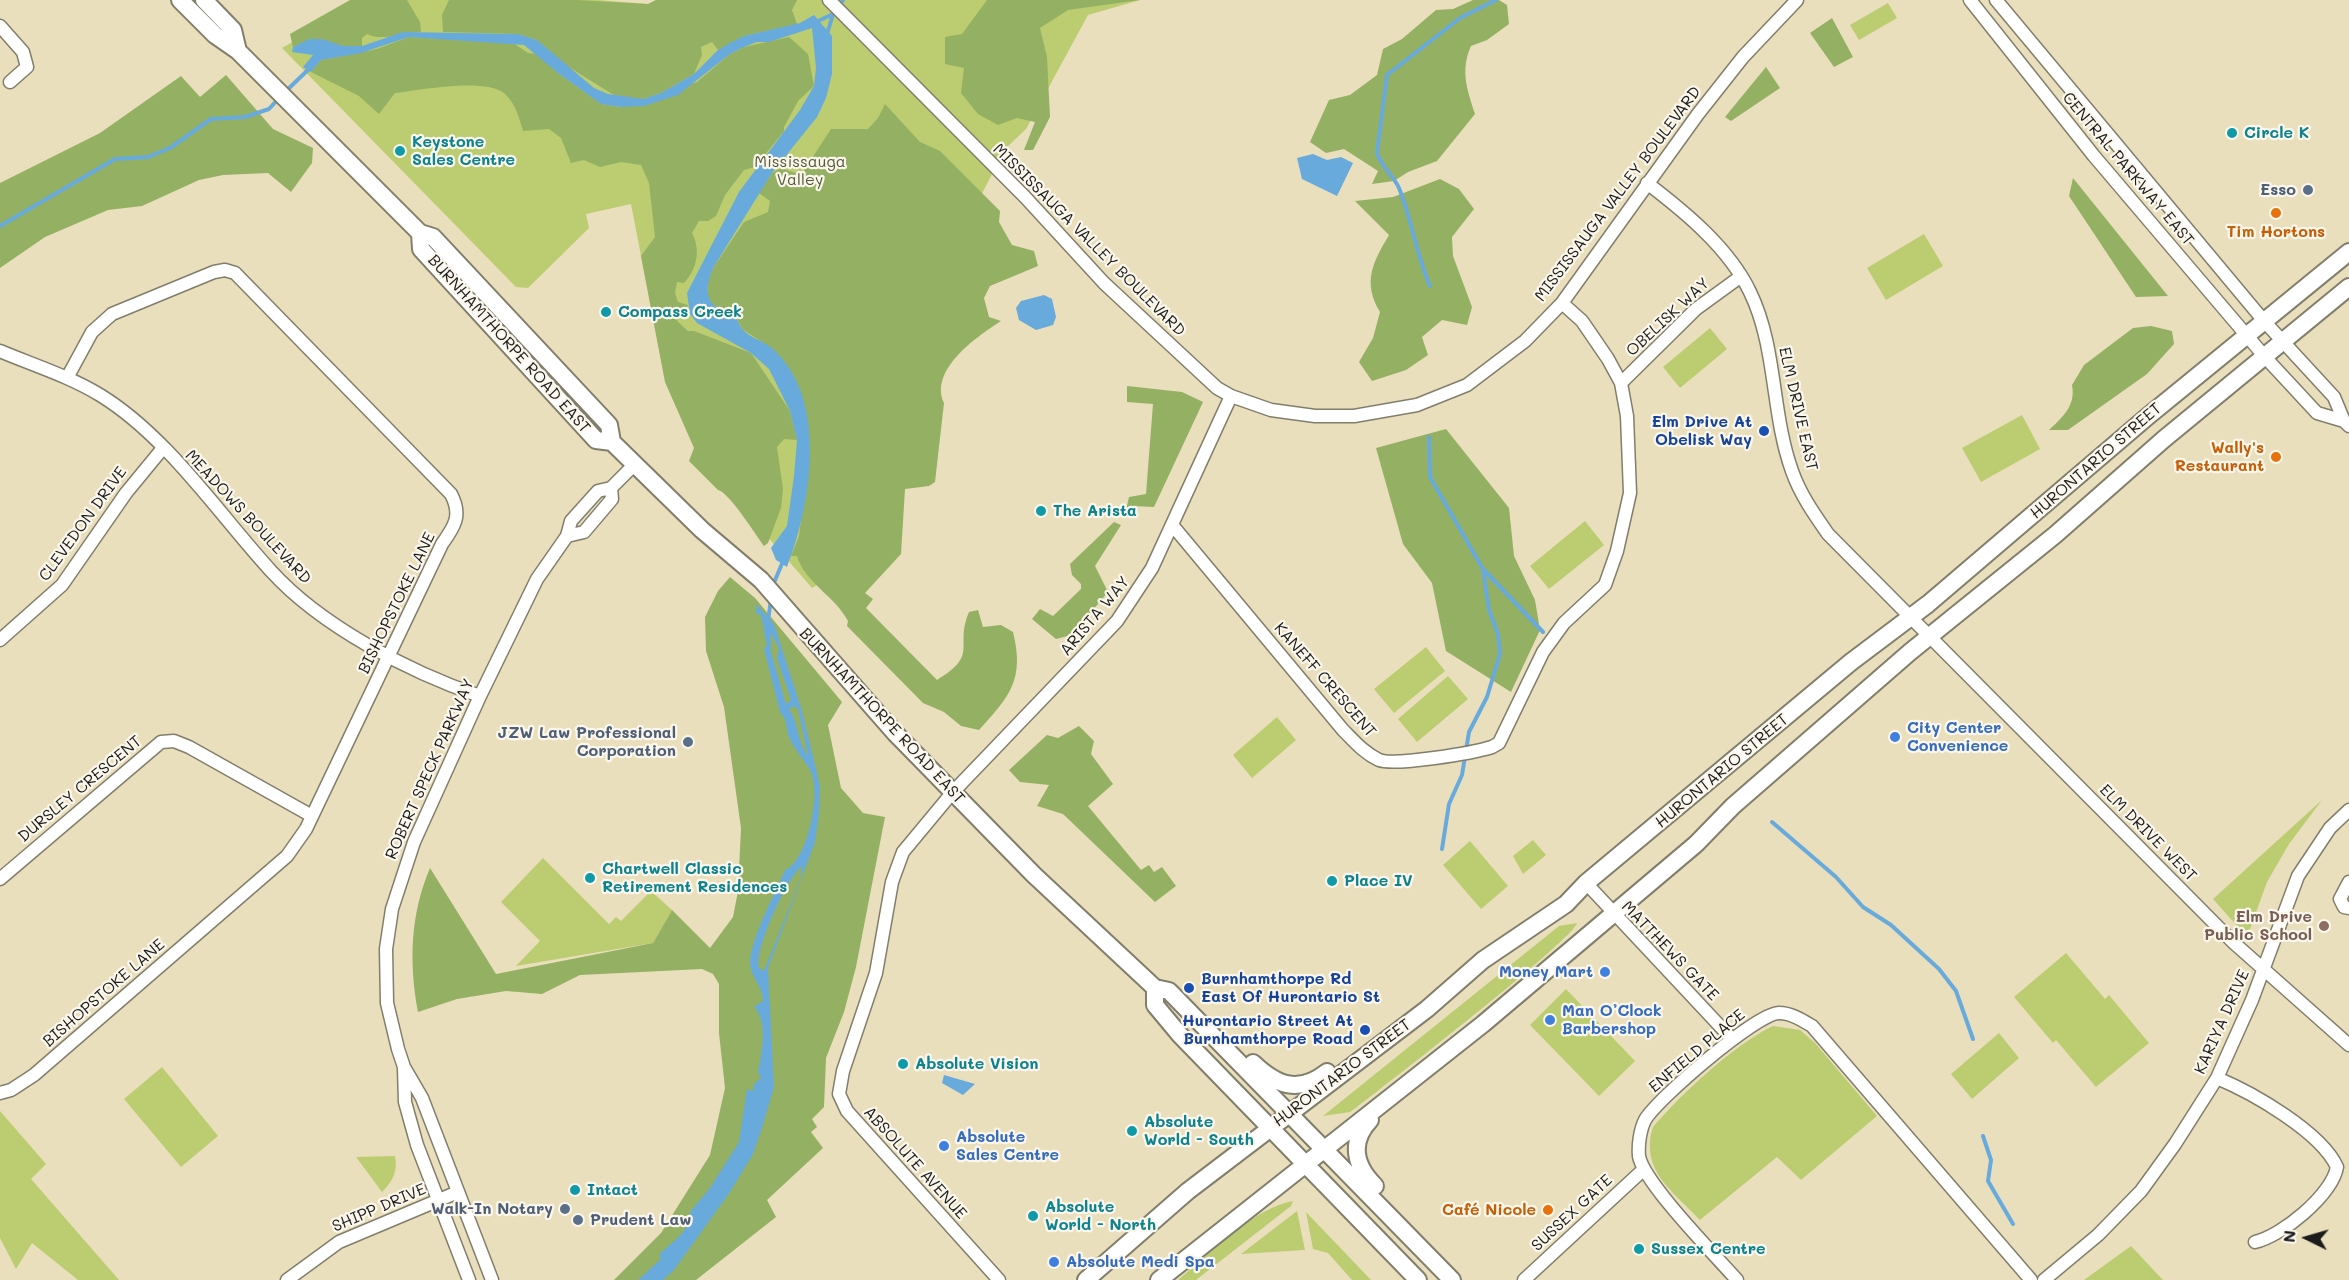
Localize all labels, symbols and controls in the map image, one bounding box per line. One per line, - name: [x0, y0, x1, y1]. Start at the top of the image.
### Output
- street label: MISSISSAUGA VALLEY BOULEVARD: [1531, 83, 1705, 305]
- street label: CENTRAL PARKWAY EAST: [2058, 88, 2198, 250]
- place label: Circle K: [2244, 123, 2309, 143]
- marker: Circle K: [2225, 126, 2239, 140]
- place label: Keystone Sales Centre: [412, 132, 515, 170]
- street label: MISSISSAUGA VALLEY BOULEVARD: [989, 140, 1189, 340]
- marker: Keystone Sales Centre: [393, 144, 407, 158]
- park label: Mississauga Valley: [754, 152, 846, 190]
- place label: Esso: [2260, 180, 2296, 200]
- marker: Esso: [2301, 183, 2315, 197]
- marker: Tim Hortons: [2269, 206, 2283, 220]
- place label: Tim Hortons: [2227, 222, 2325, 242]
- street label: BURNHAMTHORPE ROAD EAST: [424, 251, 594, 437]
- street label: OBELISK WAY: [1622, 274, 1714, 360]
- place label: Compass Creek: [618, 302, 742, 322]
- marker: Compass Creek: [599, 305, 613, 319]
- street label: ELM DRIVE EAST: [1774, 345, 1822, 473]
- street label: HURONTARIO STREET: [2027, 399, 2165, 523]
- place label: Elm Drive At Obelisk Way: [1652, 412, 1752, 450]
- marker: Elm Drive At Obelisk Way: [1757, 424, 1771, 438]
- place label: Wally's Restaurant: [2175, 438, 2264, 476]
- street label: MEADOWS BOULEVARD: [181, 446, 315, 588]
- marker: Wally's Restaurant: [2269, 450, 2283, 464]
- street label: CLEVEDON DRIVE: [35, 463, 131, 585]
- place label: The Arista: [1053, 501, 1137, 521]
- marker: The Arista: [1034, 504, 1048, 518]
- street label: BISHOPSTOKE LANE: [354, 529, 440, 677]
- street label: ARISTA WAY: [1056, 572, 1134, 660]
- street label: KANEFF CRESCENT: [1270, 619, 1380, 741]
- street label: BURNHAMTHORPE ROAD EAST: [795, 624, 969, 808]
- street label: ROBERT SPECK PARKWAY: [381, 676, 479, 862]
- street label: HURONTARIO STREET: [1652, 710, 1792, 832]
- place label: City Center Convenience: [1907, 718, 2008, 756]
- place label: JZW Law Professional Corporation: [498, 723, 676, 761]
- marker: City Center Convenience: [1888, 730, 1902, 744]
- street label: DURSLEY CRESCENT: [14, 732, 146, 846]
- marker: JZW Law Professional Corporation: [681, 735, 695, 749]
- street label: ELM DRIVE WEST: [2095, 780, 2201, 886]
- place label: Chartwell Classic Retirement Residences: [602, 859, 787, 897]
- marker: Chartwell Classic Retirement Residences: [583, 871, 597, 885]
- place label: Place IV: [1344, 871, 1413, 891]
- marker: Place IV: [1325, 874, 1339, 888]
- street label: MATTHEWS GATE: [1617, 897, 1723, 1005]
- place label: Elm Drive Public School: [2204, 907, 2312, 945]
- marker: Elm Drive Public School: [2317, 919, 2331, 933]
- street label: BISHOPSTOKE LANE: [39, 935, 169, 1051]
- place label: Money Mart: [1499, 962, 1593, 982]
- marker: Money Mart: [1598, 965, 1612, 979]
- street label: KARIYA DRIVE: [2190, 967, 2254, 1077]
- place label: Burnhamthorpe Rd East Of Hurontario St: [1201, 969, 1380, 1007]
- marker: Burnhamthorpe Rd East Of Hurontario St: [1182, 981, 1196, 995]
- place label: Man O’Clock Barbershop: [1562, 1001, 1662, 1039]
- street label: ENFIELD PLACE: [1645, 1005, 1749, 1097]
- place label: Hurontario Street At Burnhamthorpe Road: [1182, 1011, 1353, 1049]
- marker: Man O’Clock Barbershop: [1543, 1013, 1557, 1027]
- street label: HURONTARIO STREET: [1269, 1015, 1415, 1131]
- marker: Hurontario Street At Burnhamthorpe Road: [1358, 1023, 1372, 1037]
- place label: Absolute Vision: [915, 1054, 1038, 1074]
- marker: Absolute Vision: [896, 1057, 910, 1071]
- street label: ABSOLUTE AVENUE: [859, 1103, 971, 1223]
- place label: Absolute World - South: [1144, 1112, 1254, 1150]
- marker: Absolute World - South: [1125, 1124, 1139, 1138]
- place label: Absolute Sales Centre: [956, 1127, 1059, 1165]
- marker: Absolute Sales Centre: [937, 1139, 951, 1153]
- street label: SUSSEX GATE: [1528, 1171, 1616, 1255]
- street label: SHIPP DRIVE: [329, 1180, 429, 1236]
- place label: Intact: [587, 1180, 638, 1200]
- marker: Intact: [568, 1183, 582, 1197]
- place label: Absolute World - North: [1045, 1197, 1156, 1235]
- place label: Walk-In Notary: [431, 1199, 553, 1219]
- place label: Café Nicole: [1442, 1200, 1536, 1220]
- marker: Walk-In Notary: [558, 1202, 572, 1216]
- marker: Café Nicole: [1541, 1203, 1555, 1217]
- north arrow: [2277, 1208, 2337, 1268]
- marker: Absolute World - North: [1026, 1209, 1040, 1223]
- place label: Prudent Law: [590, 1210, 692, 1230]
- marker: Prudent Law: [571, 1213, 585, 1227]
- text: N: [2278, 1229, 2300, 1243]
- place label: Sussex Centre: [1651, 1239, 1766, 1259]
- marker: Sussex Centre: [1632, 1242, 1646, 1256]
- place label: Absolute Medi Spa: [1066, 1252, 1215, 1272]
- marker: Absolute Medi Spa: [1047, 1255, 1061, 1269]

